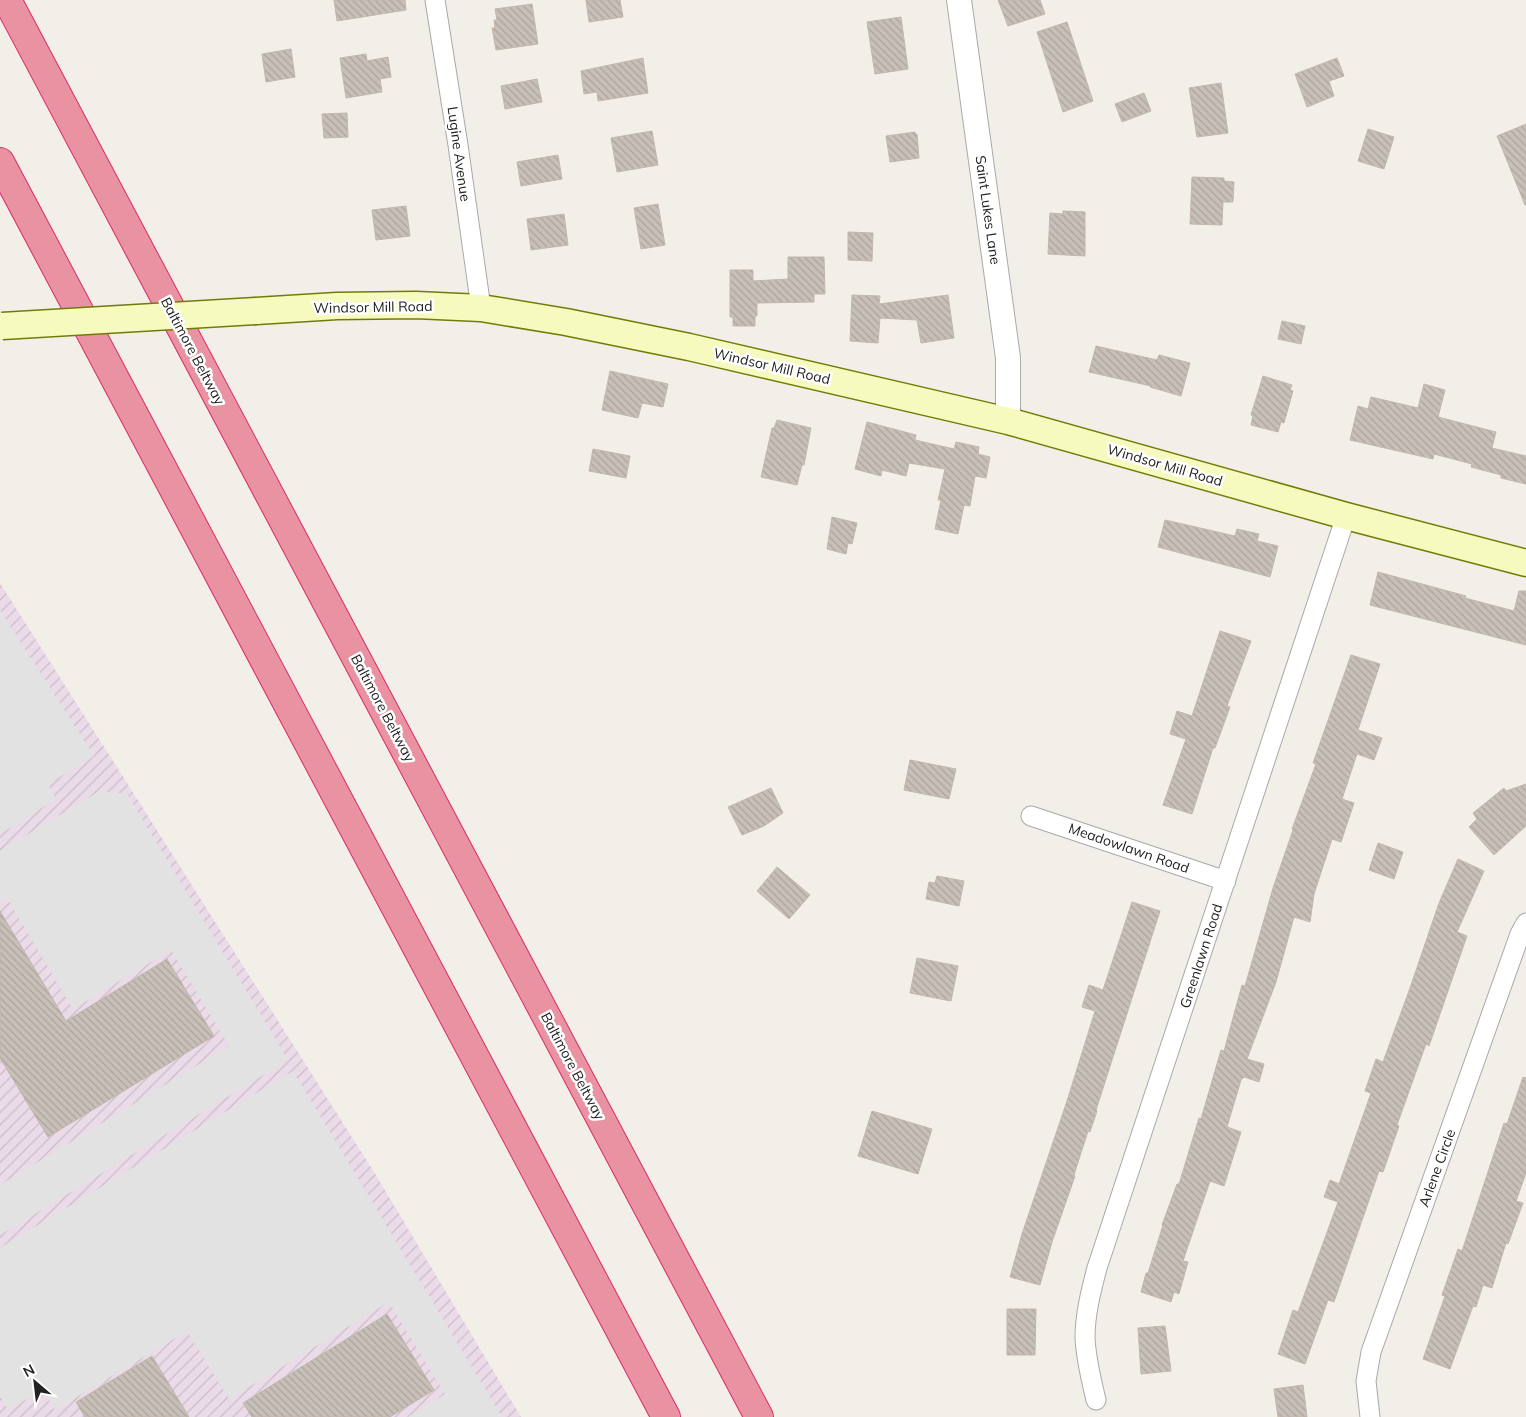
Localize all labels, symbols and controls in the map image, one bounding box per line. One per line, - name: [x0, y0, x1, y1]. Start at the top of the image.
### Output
- street label: Lugine Avenue: [443, 105, 475, 203]
- street label: Saint Lukes Lane: [971, 154, 1005, 266]
- street label: Baltimore Beltway: [157, 294, 229, 408]
- street label: Windsor Mill Road: [313, 297, 433, 317]
- street label: Windsor Mill Road: [712, 344, 832, 388]
- street label: Windsor Mill Road: [1105, 440, 1225, 490]
- street label: Baltimore Beltway: [347, 651, 419, 765]
- street label: Meadowlawn Road: [1066, 819, 1192, 877]
- street label: Greenlawn Road: [1176, 902, 1226, 1010]
- street label: Baltimore Beltway: [537, 1009, 609, 1123]
- street label: Arlene Circle: [1415, 1127, 1459, 1209]
- north arrow: [10, 1357, 60, 1407]
- text: N: [20, 1360, 38, 1381]

